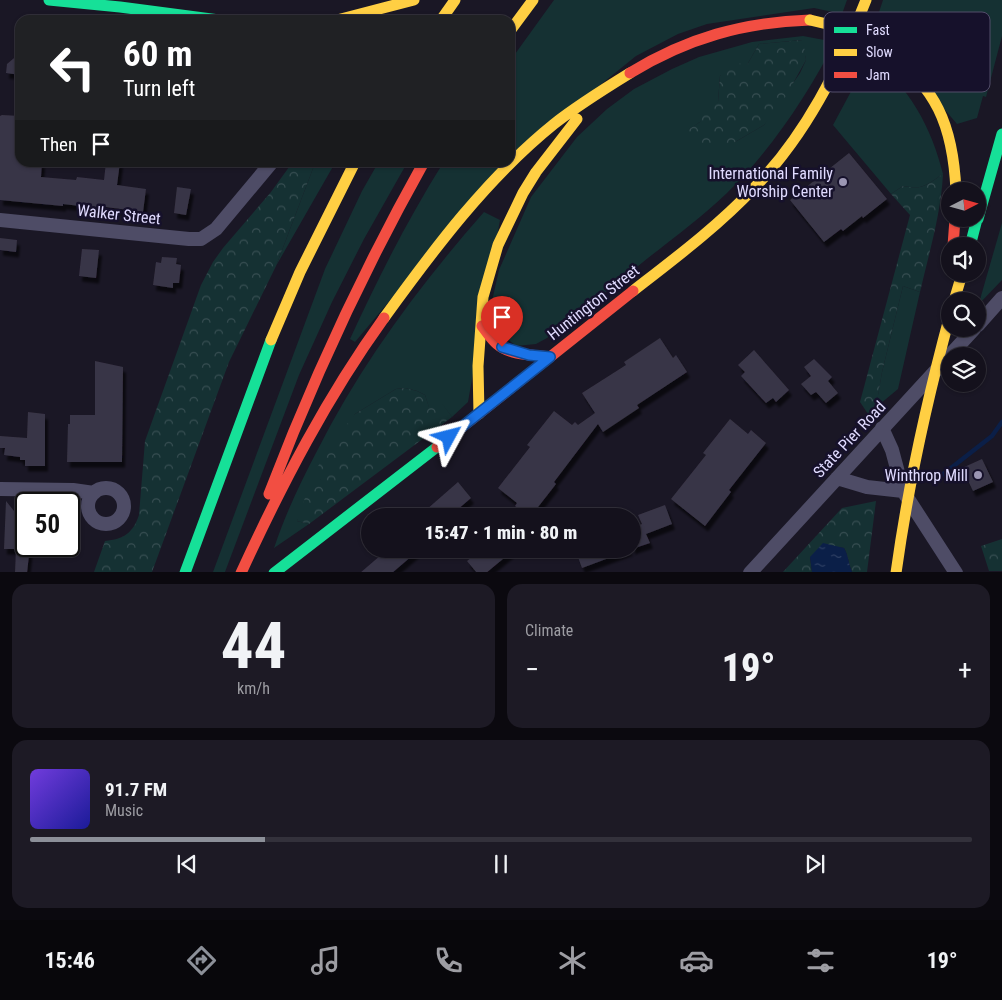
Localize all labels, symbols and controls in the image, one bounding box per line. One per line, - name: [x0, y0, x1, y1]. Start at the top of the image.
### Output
- legend: [824, 12, 990, 92]
- text: Fast: [866, 22, 890, 38]
- text: 60 m: [123, 34, 192, 75]
- icon: left: [40, 35, 105, 100]
- text: Slow: [866, 44, 893, 60]
- text: Jam: [866, 67, 890, 83]
- text: Turn left: [123, 76, 195, 101]
- icon: arrive: [87, 130, 115, 158]
- text: Then: [40, 133, 77, 156]
- place label: International Family Worship Center: [708, 164, 833, 201]
- marker: International Family Worship Center: [837, 176, 849, 188]
- north arrow: [941, 182, 986, 228]
- map controls: [941, 182, 986, 392]
- street label: Walker Street: [76, 201, 162, 228]
- button: sound: [941, 237, 986, 282]
- street label: Huntington Street: [544, 261, 643, 344]
- button: search: [941, 292, 986, 337]
- pin: [481, 296, 523, 347]
- icon: arrive: [488, 303, 516, 331]
- button: layers: [941, 347, 986, 392]
- street label: State Pier Road: [809, 397, 889, 481]
- position arrow: [422, 410, 474, 462]
- place label: Winthrop Mill: [885, 466, 968, 485]
- marker: Winthrop Mill: [972, 469, 984, 481]
- speed limit sign: 50: [15, 492, 80, 557]
- text: 15:47 · 1 min · 80 m: [425, 521, 577, 544]
- text: 44: [221, 608, 286, 684]
- text: Climate: [525, 621, 573, 640]
- text: 19°: [722, 646, 775, 690]
- text: −: [525, 653, 539, 686]
- text: +: [958, 653, 972, 686]
- text: km/h: [237, 679, 270, 698]
- text: 91.7 FM: [105, 778, 167, 801]
- text: Music: [105, 801, 143, 820]
- icon: previous: [173, 850, 201, 878]
- icon: pause: [487, 850, 515, 878]
- icon: next: [801, 850, 829, 878]
- icon: directions: [184, 943, 219, 978]
- icon: music: [308, 943, 343, 978]
- icon: phone: [431, 943, 466, 978]
- icon: climate: [555, 943, 590, 978]
- icon: car: [679, 943, 714, 978]
- icon: filters: [803, 943, 838, 978]
- text: 15:46: [44, 948, 95, 973]
- text: 19°: [927, 948, 958, 973]

